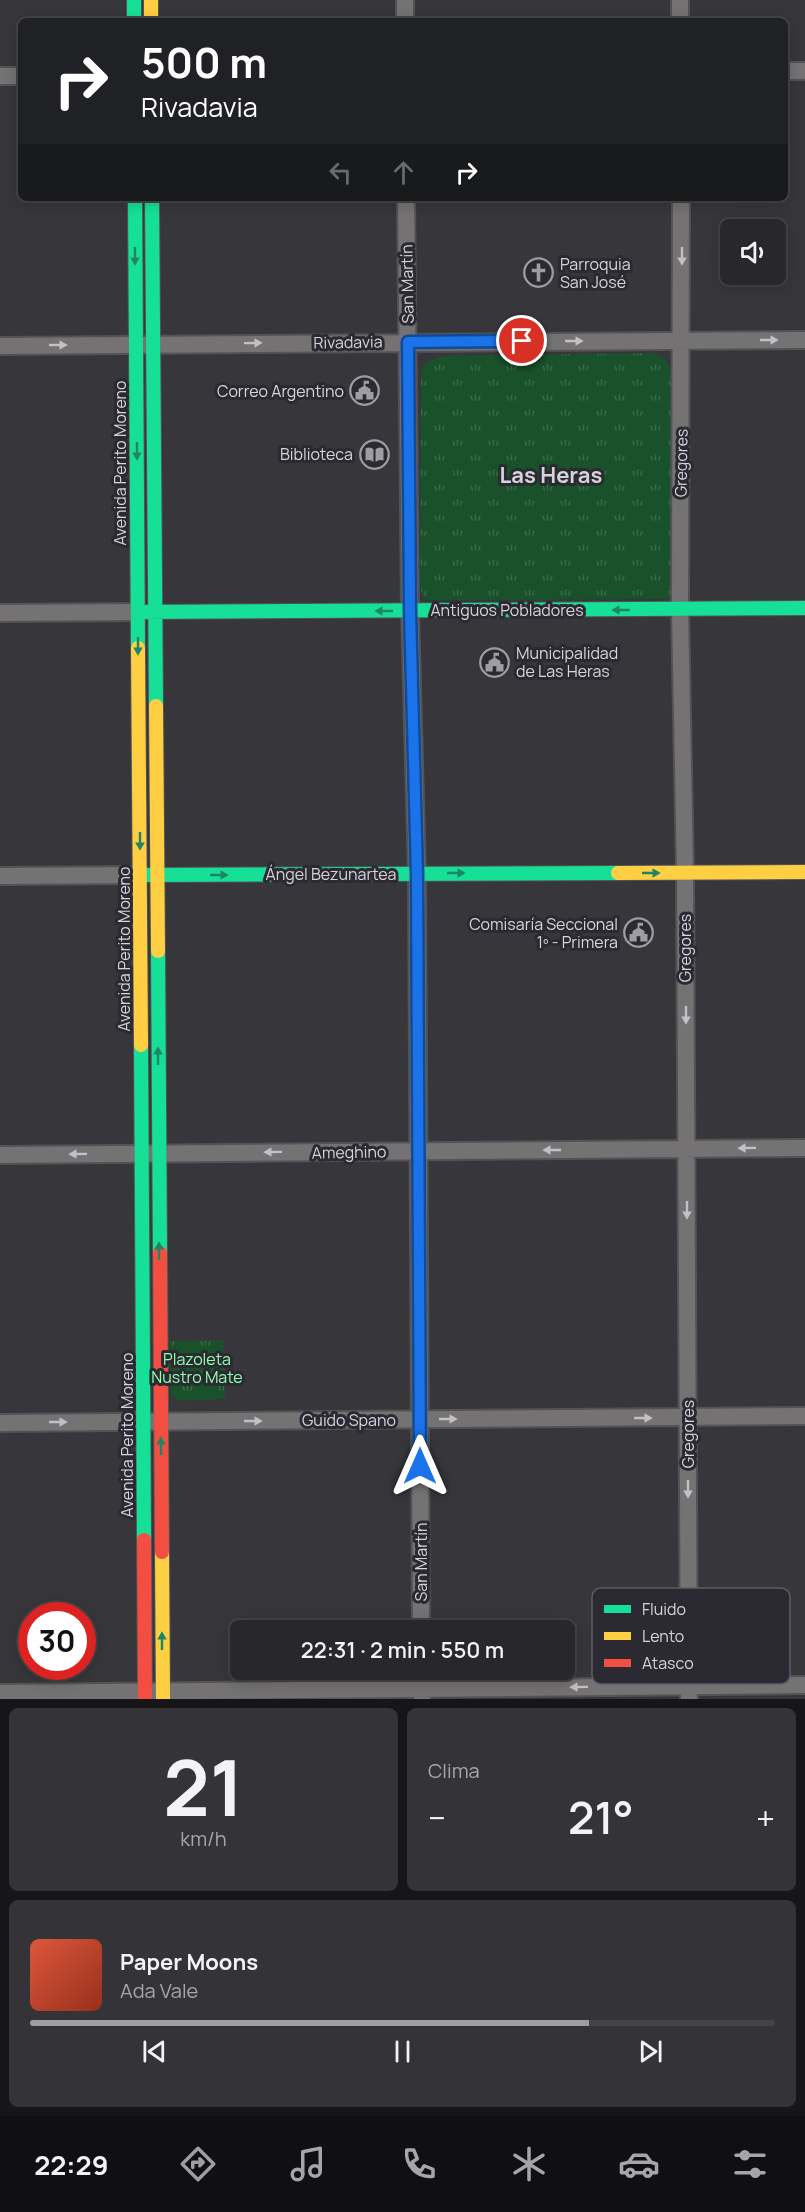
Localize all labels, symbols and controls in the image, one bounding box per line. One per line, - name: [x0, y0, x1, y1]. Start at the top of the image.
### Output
- text: 500 m: [141, 33, 267, 91]
- icon: right: [42, 42, 120, 120]
- text: Rivadavia: [141, 88, 258, 125]
- icon: left: [324, 156, 357, 189]
- icon: ahead: [387, 156, 420, 189]
- icon: right: [450, 156, 483, 189]
- map controls: [720, 219, 786, 285]
- button: sound: [720, 219, 786, 285]
- street label: San Martín: [395, 244, 419, 324]
- one-way arrow: [130, 247, 140, 266]
- one-way arrow: [677, 247, 687, 266]
- place label: Parroquia San José: [560, 253, 631, 293]
- church icon: Parroquia San José: [523, 257, 555, 289]
- pin: [496, 315, 547, 366]
- icon: arrive: [505, 324, 538, 357]
- street label: Rivadavia: [313, 330, 383, 354]
- one-way arrow: [760, 335, 779, 345]
- one-way arrow: [565, 336, 584, 346]
- one-way arrow: [244, 339, 263, 348]
- one-way arrow: [49, 340, 68, 350]
- public building icon: Correo Argentino: [349, 375, 381, 407]
- place label: Correo Argentino: [217, 380, 344, 402]
- street label: Avenida Perito Moreno: [109, 381, 131, 546]
- street label: Gregores: [669, 429, 693, 497]
- library icon: Biblioteca: [358, 438, 390, 470]
- one-way arrow: [132, 442, 142, 461]
- place label: Biblioteca: [280, 443, 353, 465]
- district label: Las Heras: [500, 460, 603, 490]
- street label: Antiguos Pobladores: [430, 599, 584, 621]
- one-way arrow: [612, 605, 631, 615]
- one-way arrow: [375, 606, 394, 616]
- one-way arrow: [133, 637, 143, 656]
- place label: Municipalidad de Las Heras: [516, 642, 618, 682]
- public building icon: Municipalidad de Las Heras: [479, 646, 511, 678]
- one-way arrow: [135, 832, 144, 851]
- street label: Ángel Bezunartea: [266, 863, 396, 885]
- street label: Avenida Perito Moreno: [113, 867, 135, 1032]
- one-way arrow: [447, 868, 466, 878]
- one-way arrow: [642, 868, 661, 877]
- one-way arrow: [210, 870, 229, 880]
- place label: Comisaría Seccional 1º - Primera: [469, 913, 618, 953]
- street label: Gregores: [674, 914, 696, 982]
- public building icon: Comisaría Seccional 1º - Primera: [623, 917, 655, 949]
- one-way arrow: [681, 1005, 691, 1024]
- one-way arrow: [153, 1046, 163, 1065]
- street label: Ameghino: [311, 1140, 387, 1164]
- one-way arrow: [737, 1143, 756, 1153]
- one-way arrow: [542, 1145, 561, 1155]
- one-way arrow: [263, 1148, 282, 1157]
- one-way arrow: [68, 1149, 87, 1159]
- one-way arrow: [682, 1200, 692, 1219]
- one-way arrow: [155, 1241, 164, 1260]
- park label: Plazoleta Nustro Mate: [151, 1348, 243, 1388]
- street label: Avenida Perito Moreno: [116, 1353, 138, 1518]
- street label: Gregores: [677, 1400, 699, 1468]
- street label: Guido Spano: [302, 1409, 396, 1431]
- one-way arrow: [634, 1413, 653, 1423]
- one-way arrow: [439, 1414, 458, 1424]
- one-way arrow: [244, 1416, 263, 1426]
- one-way arrow: [49, 1417, 68, 1427]
- position arrow: [388, 1434, 452, 1498]
- one-way arrow: [156, 1436, 166, 1455]
- one-way arrow: [684, 1479, 693, 1498]
- street label: San Martín: [410, 1522, 432, 1602]
- legend: [592, 1588, 790, 1684]
- text: Fluido: [642, 1598, 686, 1620]
- speed limit sign: 30: [18, 1602, 96, 1680]
- text: Lento: [642, 1625, 684, 1647]
- one-way arrow: [157, 1631, 167, 1650]
- text: 22:31 · 2 min · 550 m: [301, 1635, 504, 1665]
- text: Atasco: [642, 1652, 694, 1674]
- one-way arrow: [569, 1682, 588, 1692]
- text: 21: [163, 1733, 244, 1839]
- text: Clima: [428, 1757, 480, 1784]
- text: 21°: [568, 1786, 634, 1848]
- text: −: [428, 1795, 446, 1840]
- text: +: [756, 1795, 775, 1840]
- text: km/h: [180, 1825, 227, 1852]
- text: Paper Moons: [120, 1947, 258, 1977]
- text: Ada Vale: [120, 1977, 198, 2004]
- icon: previous: [138, 2035, 171, 2068]
- icon: pause: [386, 2035, 419, 2068]
- icon: next: [634, 2035, 667, 2068]
- icon: directions: [177, 2143, 219, 2185]
- icon: music: [287, 2143, 329, 2185]
- icon: phone: [398, 2143, 440, 2185]
- icon: climate: [508, 2143, 550, 2185]
- icon: car: [618, 2143, 660, 2185]
- icon: filters: [729, 2143, 771, 2185]
- text: 22:29: [34, 2146, 108, 2183]

